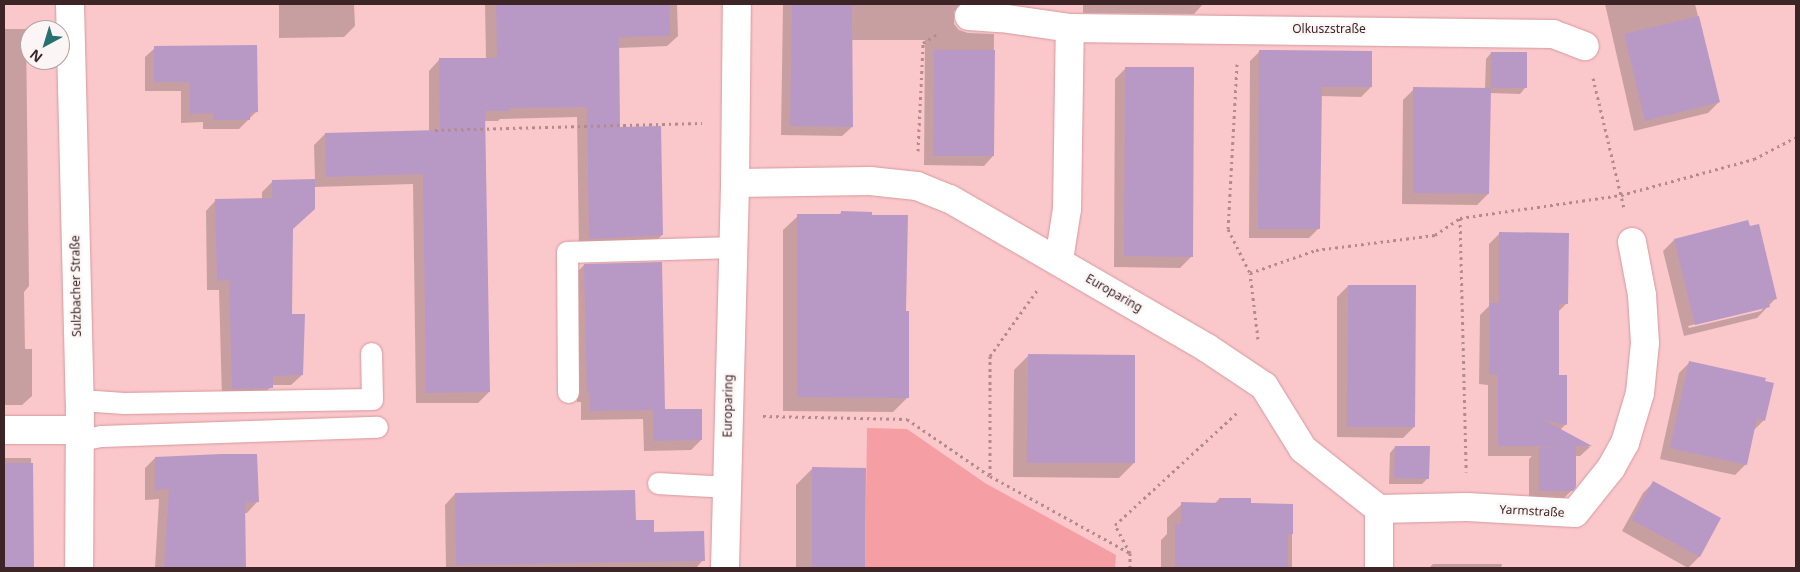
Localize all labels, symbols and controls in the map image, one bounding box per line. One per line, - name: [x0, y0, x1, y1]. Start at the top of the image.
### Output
- north arrow: [20, 20, 70, 70]
- street label: Olkuszstraße: [1292, 22, 1366, 36]
- text: N: [25, 45, 46, 67]
- street label: Sulzbacher Straße: [68, 235, 84, 337]
- street label: Europaring: [1083, 271, 1145, 315]
- street label: Europaring: [720, 374, 736, 438]
- street label: Yarmstraße: [1499, 502, 1565, 520]

